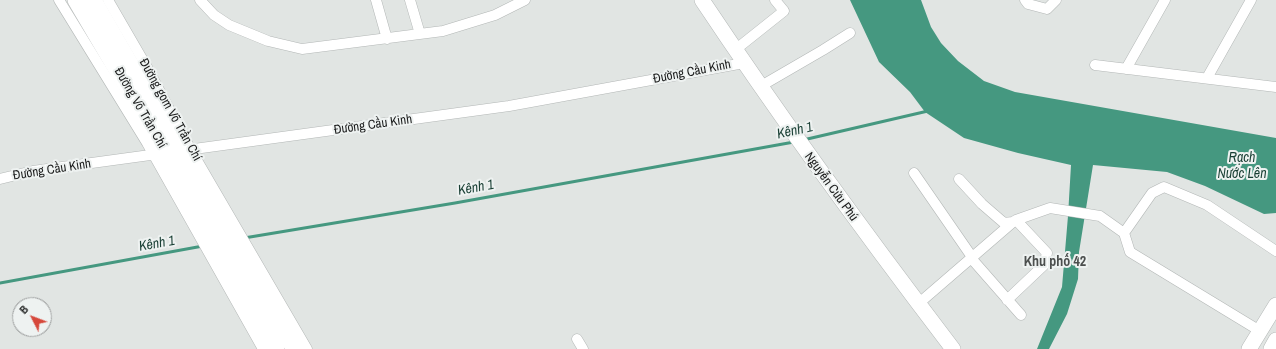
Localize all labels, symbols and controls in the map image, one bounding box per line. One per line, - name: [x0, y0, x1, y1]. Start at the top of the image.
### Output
- street label: Đường gom Võ Trần Chí: [135, 56, 205, 164]
- street label: Đường Cầu Kinh: [652, 57, 732, 87]
- street label: Đường Võ Trần Chí: [111, 65, 169, 151]
- street label: Đường Cầu Kinh: [333, 112, 413, 138]
- water label: Kênh 1: [775, 119, 815, 143]
- street label: Nguyễn Cửu Phú: [801, 150, 861, 224]
- water label: Rạch Nước Lên: [1217, 150, 1267, 182]
- street label: Đường Cầu Kinh: [12, 156, 92, 184]
- water label: Kênh 1: [457, 177, 495, 199]
- water label: Kênh 1: [138, 233, 176, 255]
- district label: Khu phố 42: [1024, 254, 1086, 270]
- north arrow: [12, 297, 52, 337]
- text: B: [16, 303, 31, 317]

